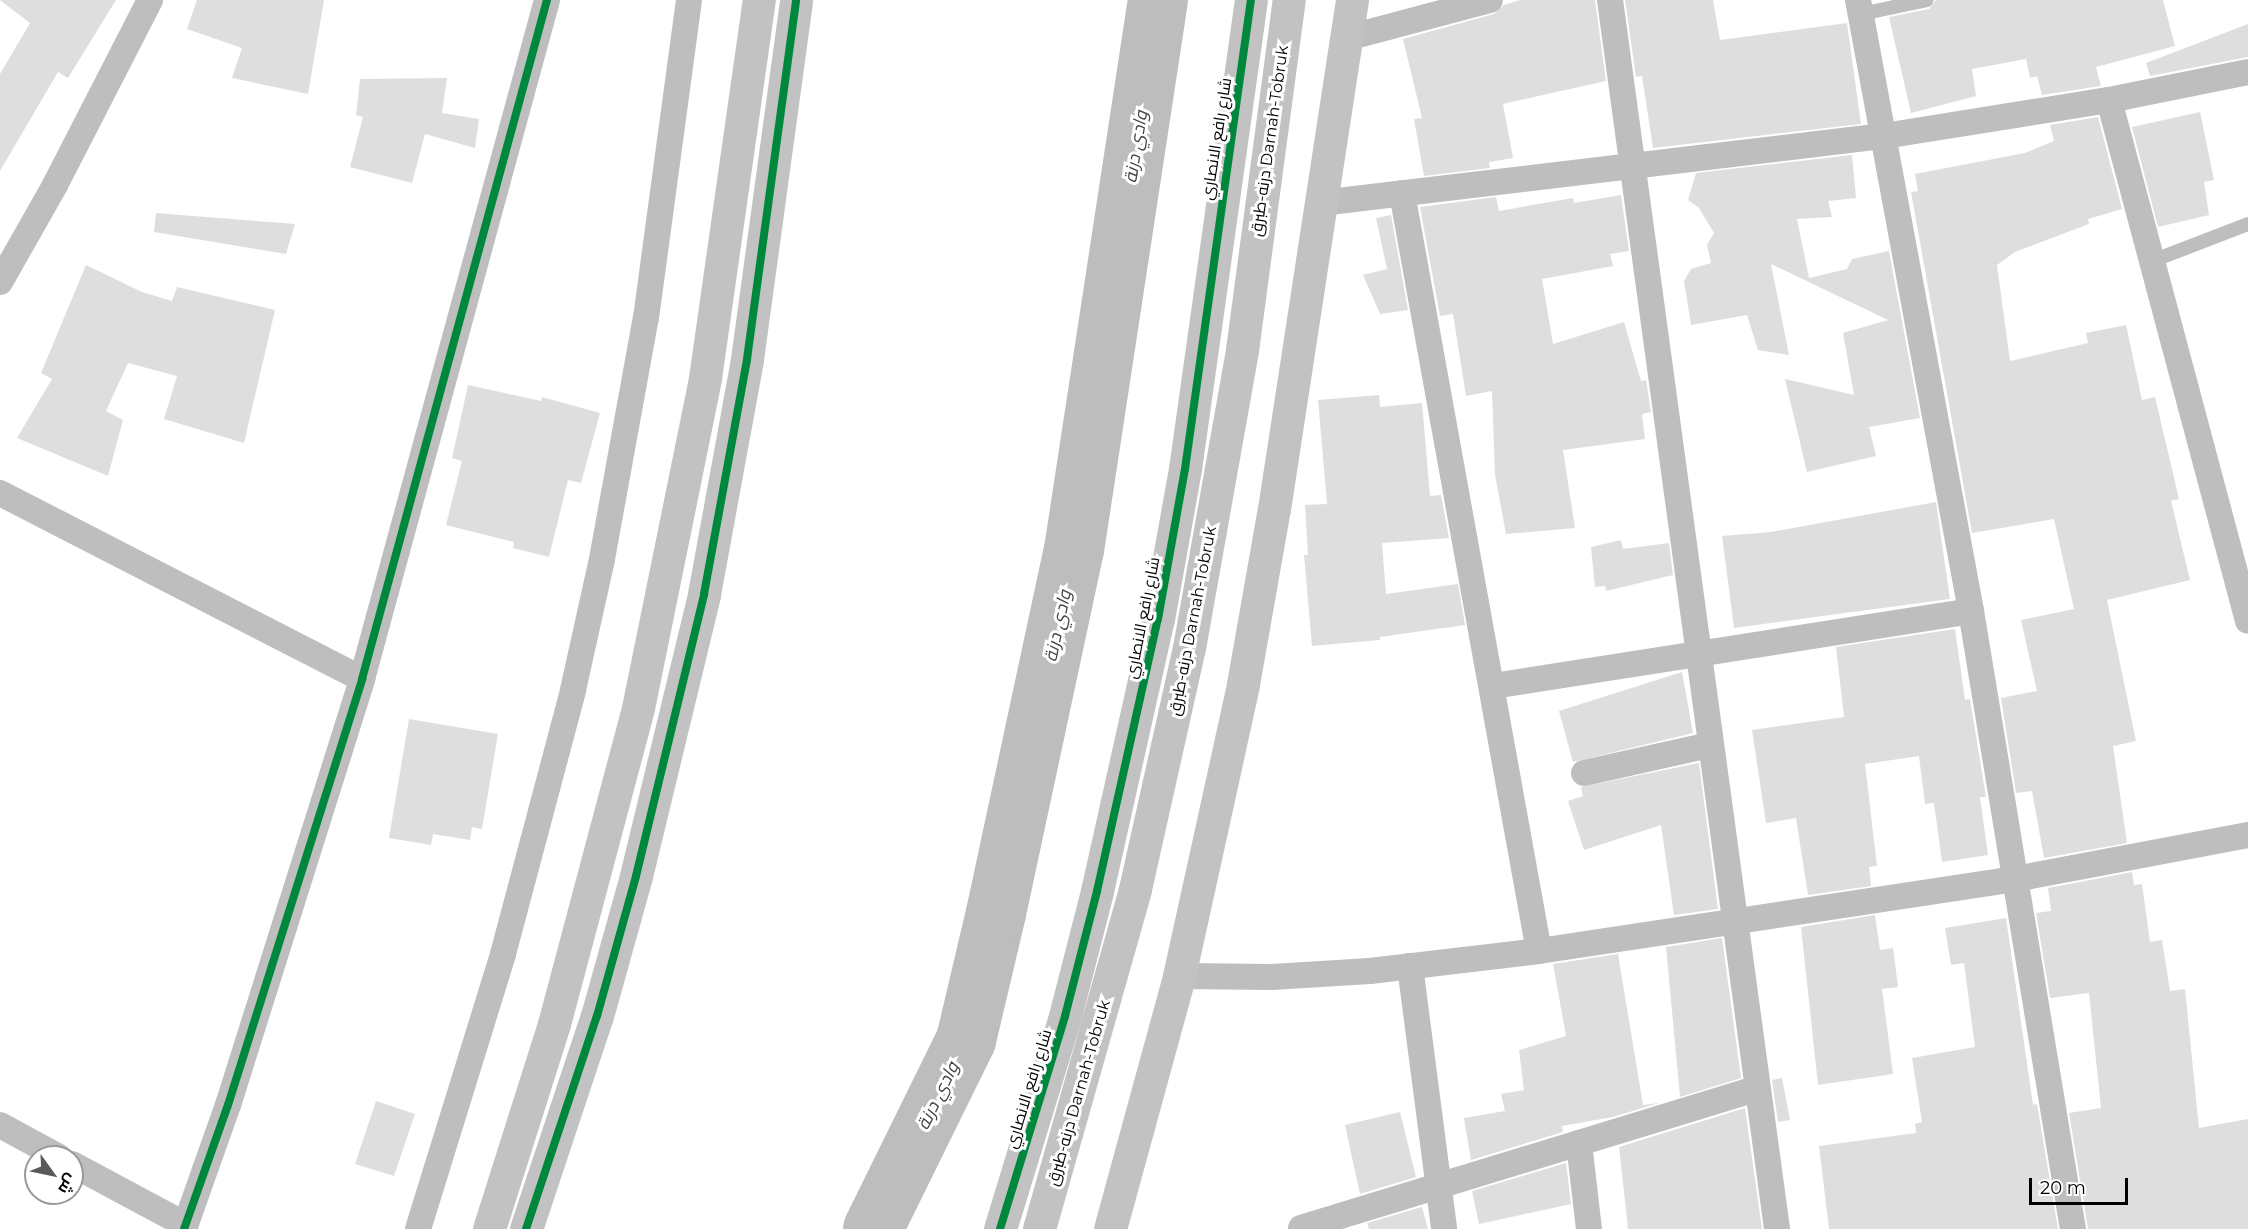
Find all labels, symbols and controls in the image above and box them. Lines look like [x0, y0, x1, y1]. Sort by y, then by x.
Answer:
street label: درنه-طبرق Darnah-Tobruk [1247, 44, 1293, 238]
street label: شارع رافع الانصاري [1198, 77, 1236, 201]
water label: وادي درنة [1120, 109, 1152, 185]
street label: درنه-طبرق Darnah-Tobruk [1165, 525, 1221, 717]
street label: شارع رافع الانصاري [1122, 556, 1164, 680]
water label: وادي درنة [1040, 588, 1076, 664]
street label: درنه-طبرق Darnah-Tobruk [1043, 998, 1115, 1188]
street label: شارع رافع الانصاري [1002, 1027, 1056, 1151]
water label: وادي درنة [912, 1059, 964, 1133]
north arrow [24, 1145, 84, 1205]
scale bar [2032, 1166, 2131, 1204]
text: ش [54, 1170, 81, 1198]
text: 20 m [2040, 1177, 2086, 1199]

